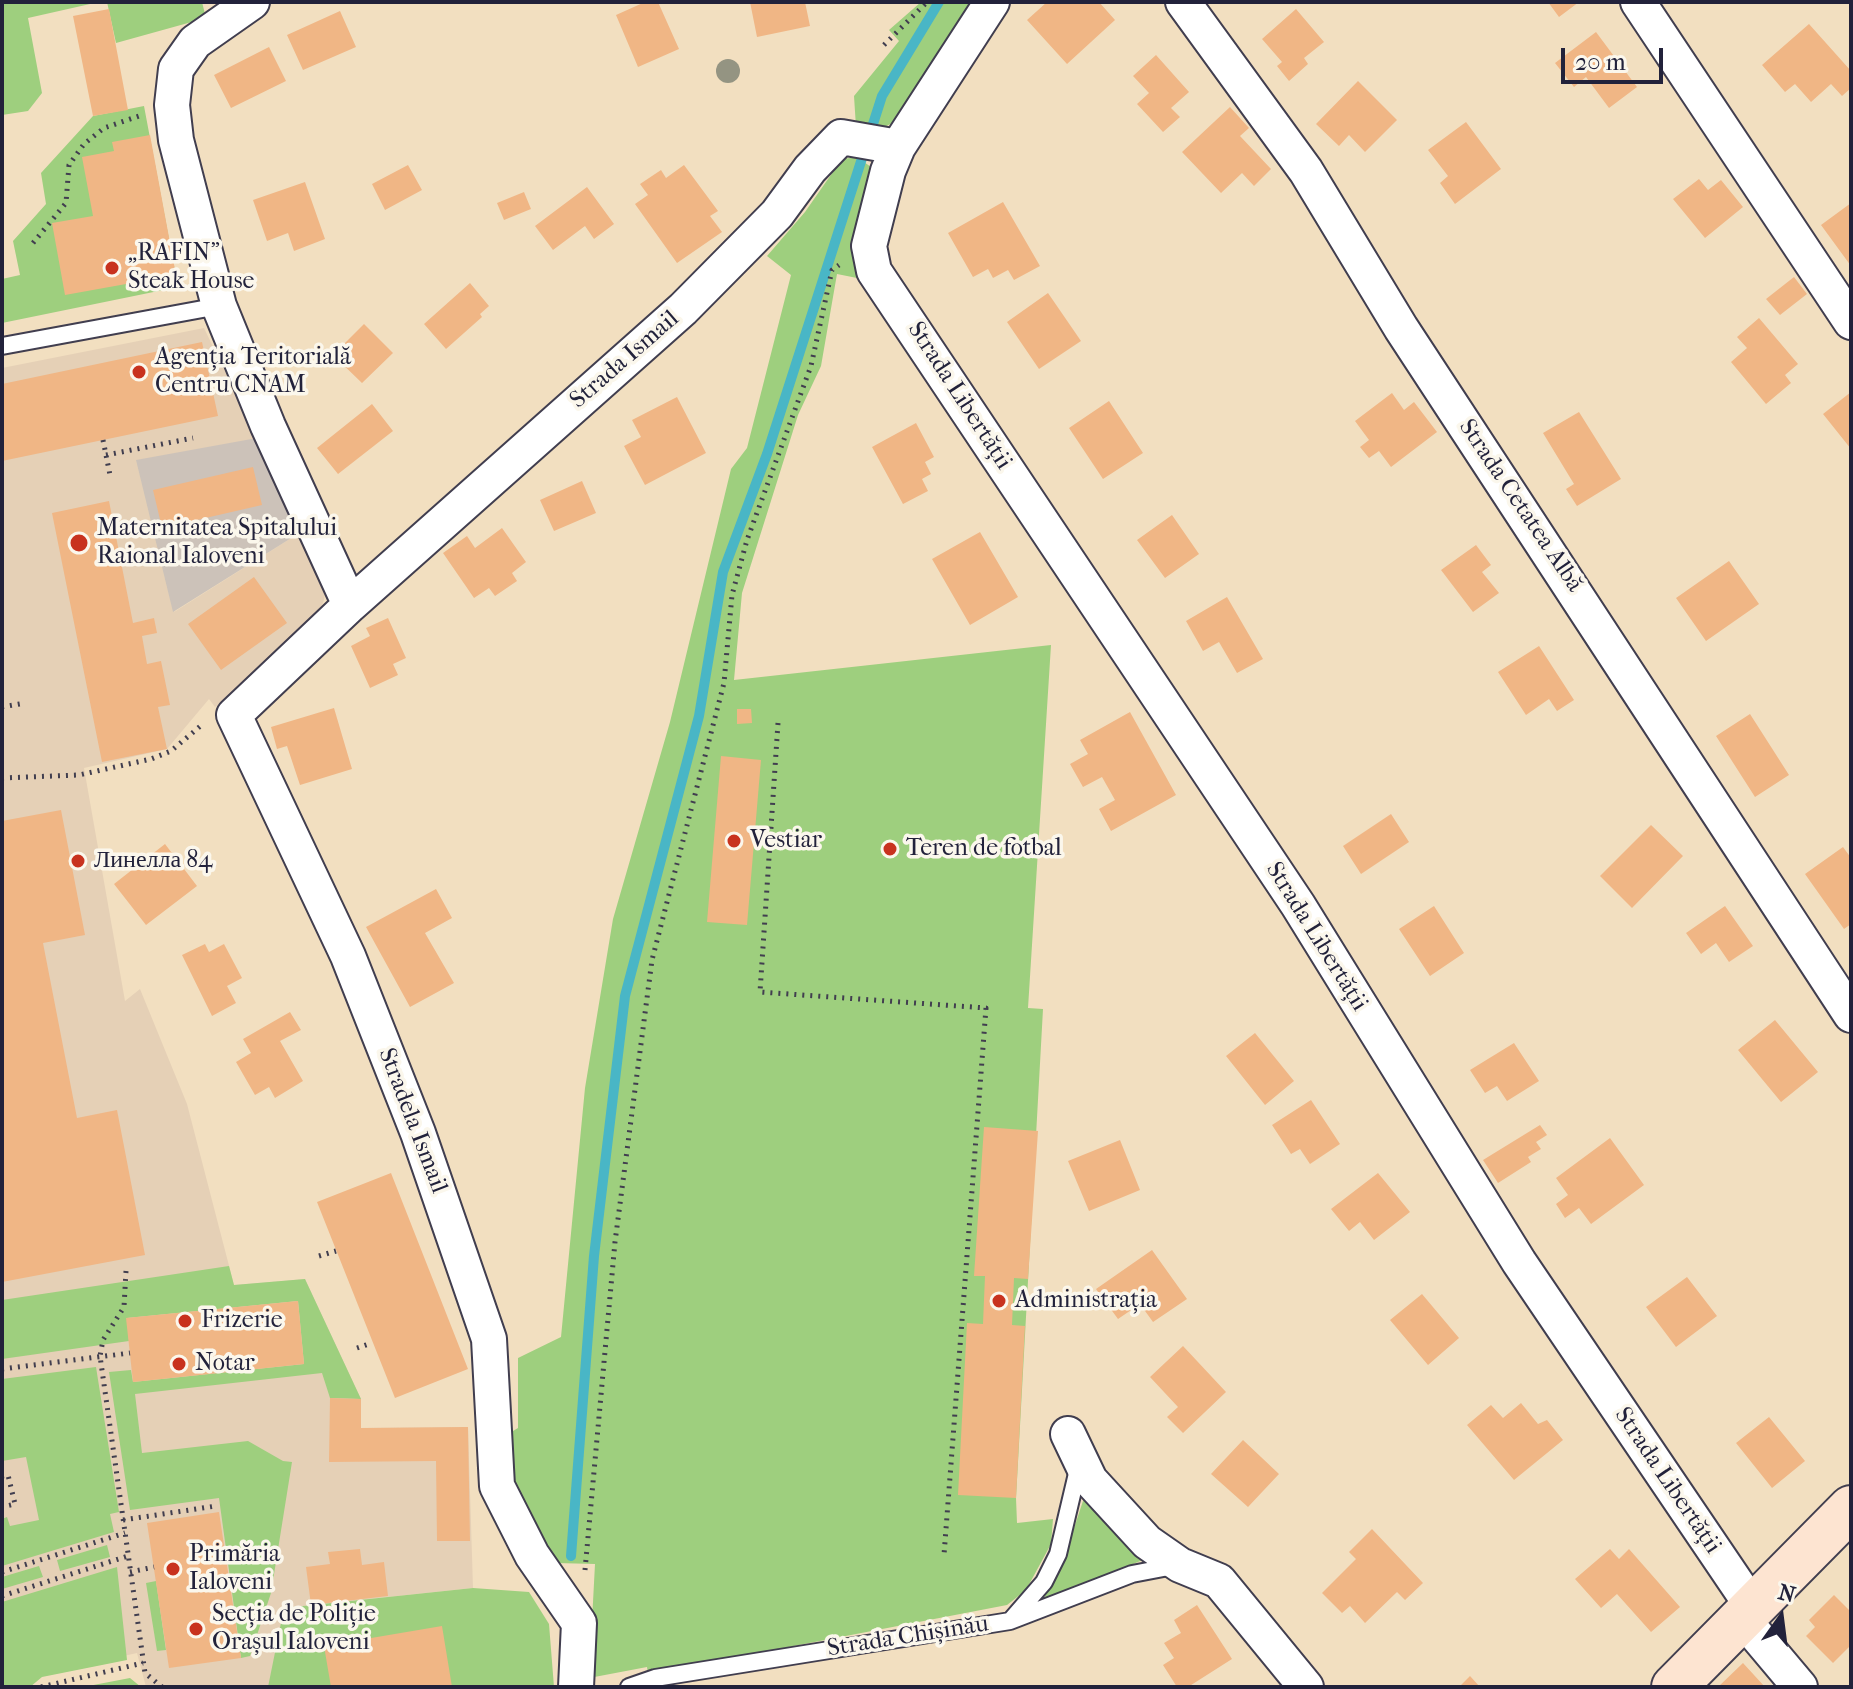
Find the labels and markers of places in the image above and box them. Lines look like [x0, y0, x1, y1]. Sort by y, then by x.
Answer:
place label: „RAFIN” Steak House [128, 240, 254, 296]
marker: „RAFIN” Steak House [103, 259, 121, 277]
place label: Agenția Teritorială Centru CNAM [155, 344, 351, 400]
marker: Agenția Teritorială Centru CNAM [130, 363, 148, 381]
place label: Maternitatea Spitalului Raional Ialoveni [97, 515, 337, 571]
marker: Maternitatea Spitalului Raional Ialoveni [68, 532, 90, 554]
place label: Vestiar [750, 827, 822, 855]
marker: Vestiar [725, 832, 743, 850]
place label: Teren de fotbal [906, 835, 1062, 863]
marker: Teren de fotbal [881, 840, 899, 858]
place label: Линелла 84 [94, 847, 212, 875]
marker: Линелла 84 [69, 852, 87, 870]
place label: Administrația [1015, 1287, 1157, 1315]
marker: Administrația [990, 1292, 1008, 1310]
place label: Frizerie [201, 1307, 283, 1335]
marker: Frizerie [176, 1312, 194, 1330]
place label: Notar [195, 1350, 255, 1378]
marker: Notar [170, 1355, 188, 1373]
place label: Primăria Ialoveni [189, 1541, 280, 1597]
marker: Primăria Ialoveni [164, 1560, 182, 1578]
place label: Secția de Poliție Orașul Ialoveni [212, 1601, 376, 1657]
marker: Secția de Poliție Orașul Ialoveni [187, 1620, 205, 1638]

